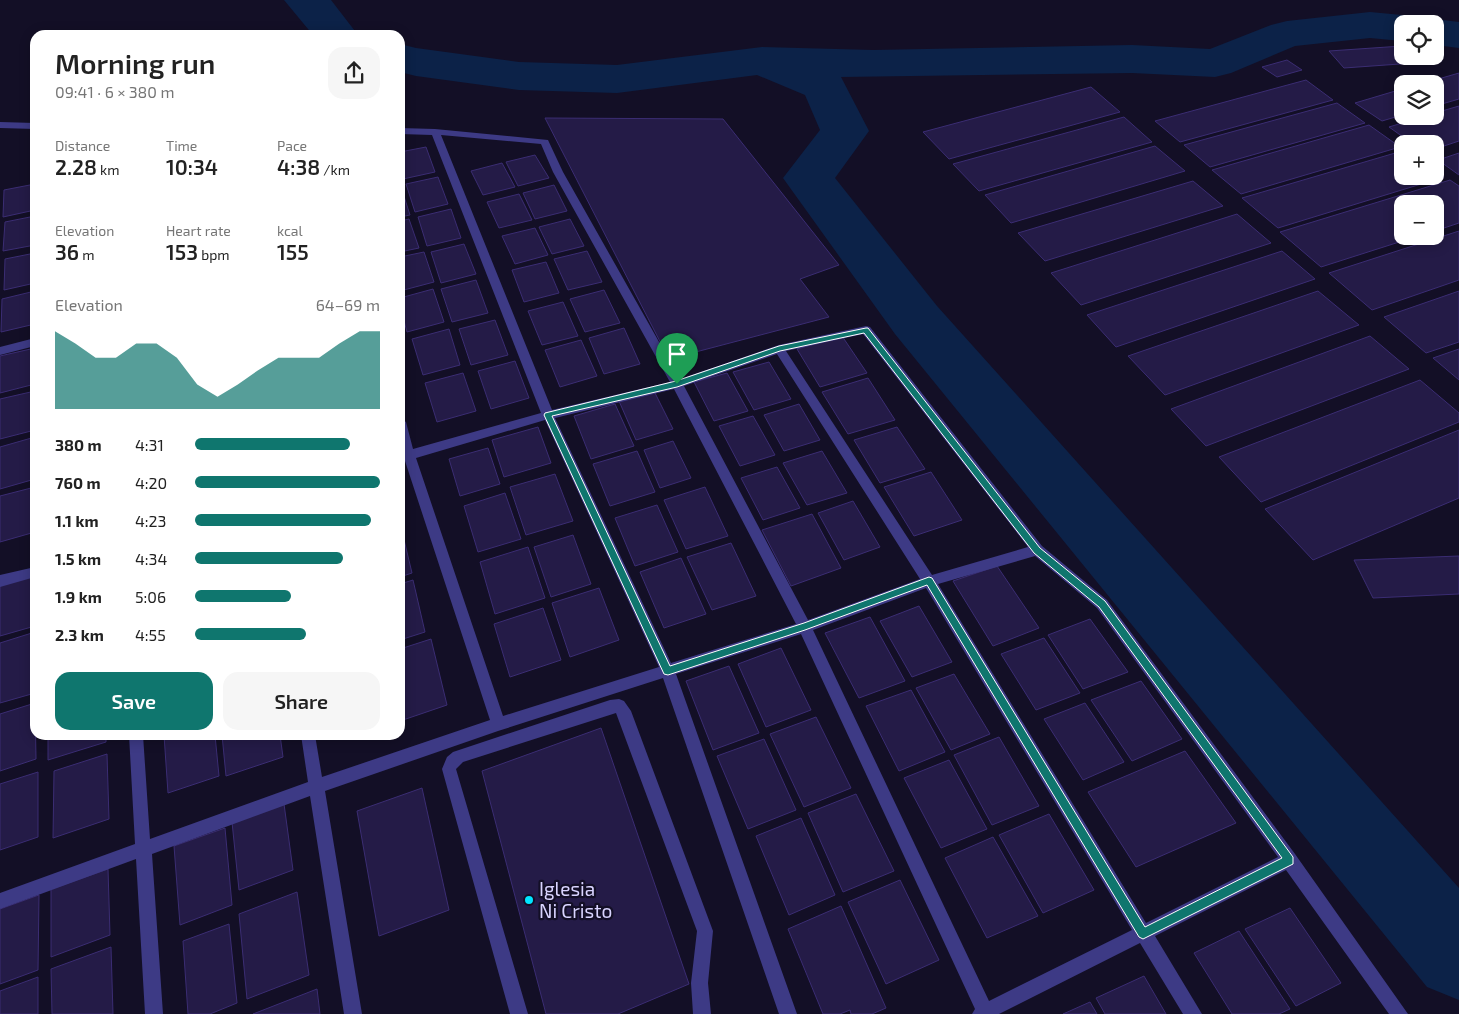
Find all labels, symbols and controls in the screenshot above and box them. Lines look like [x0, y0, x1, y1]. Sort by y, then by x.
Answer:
map controls [1394, 15, 1444, 245]
button: locate [1394, 15, 1444, 65]
text: Morning run [55, 46, 215, 80]
button: share [328, 47, 380, 99]
button: layers [1394, 75, 1444, 125]
text: 09:41 · 6 × 380 m [55, 82, 175, 101]
button: + [1394, 135, 1444, 185]
text: Distance [55, 137, 110, 154]
text: Time [166, 137, 197, 154]
text: Pace [277, 137, 307, 154]
text: 2.28 [55, 154, 97, 179]
text: 10:34 [166, 154, 218, 179]
text: 4:38 [277, 154, 320, 179]
text: km [97, 161, 120, 178]
text: /km [320, 161, 350, 178]
button: − [1394, 195, 1444, 245]
text: Elevation [55, 222, 114, 239]
text: Heart rate [166, 222, 231, 239]
text: kcal [277, 222, 303, 239]
text: 36 [55, 239, 79, 264]
text: 153 [166, 239, 198, 264]
text: 155 [277, 239, 309, 264]
text: m [79, 246, 94, 263]
text: bpm [198, 246, 230, 263]
text: Elevation [55, 295, 123, 314]
text: 64–69 m [316, 295, 380, 314]
pin [656, 333, 698, 384]
icon: arrive [663, 340, 691, 368]
text: 380 m [55, 435, 102, 454]
text: 4:31 [135, 435, 164, 454]
text: 760 m [55, 473, 101, 492]
text: 4:20 [135, 473, 167, 492]
text: 1.1 km [55, 511, 99, 530]
text: 4:23 [135, 511, 167, 530]
text: 1.5 km [55, 549, 101, 568]
text: 4:34 [135, 549, 167, 568]
text: 1.9 km [55, 587, 102, 606]
text: 5:06 [135, 587, 166, 606]
text: 2.3 km [55, 625, 104, 644]
text: 4:55 [135, 625, 166, 644]
button: Save [55, 672, 213, 730]
button: Share [223, 672, 380, 730]
place label: Iglesia Ni Cristo [539, 877, 612, 922]
marker: Iglesia Ni Cristo [523, 894, 535, 906]

